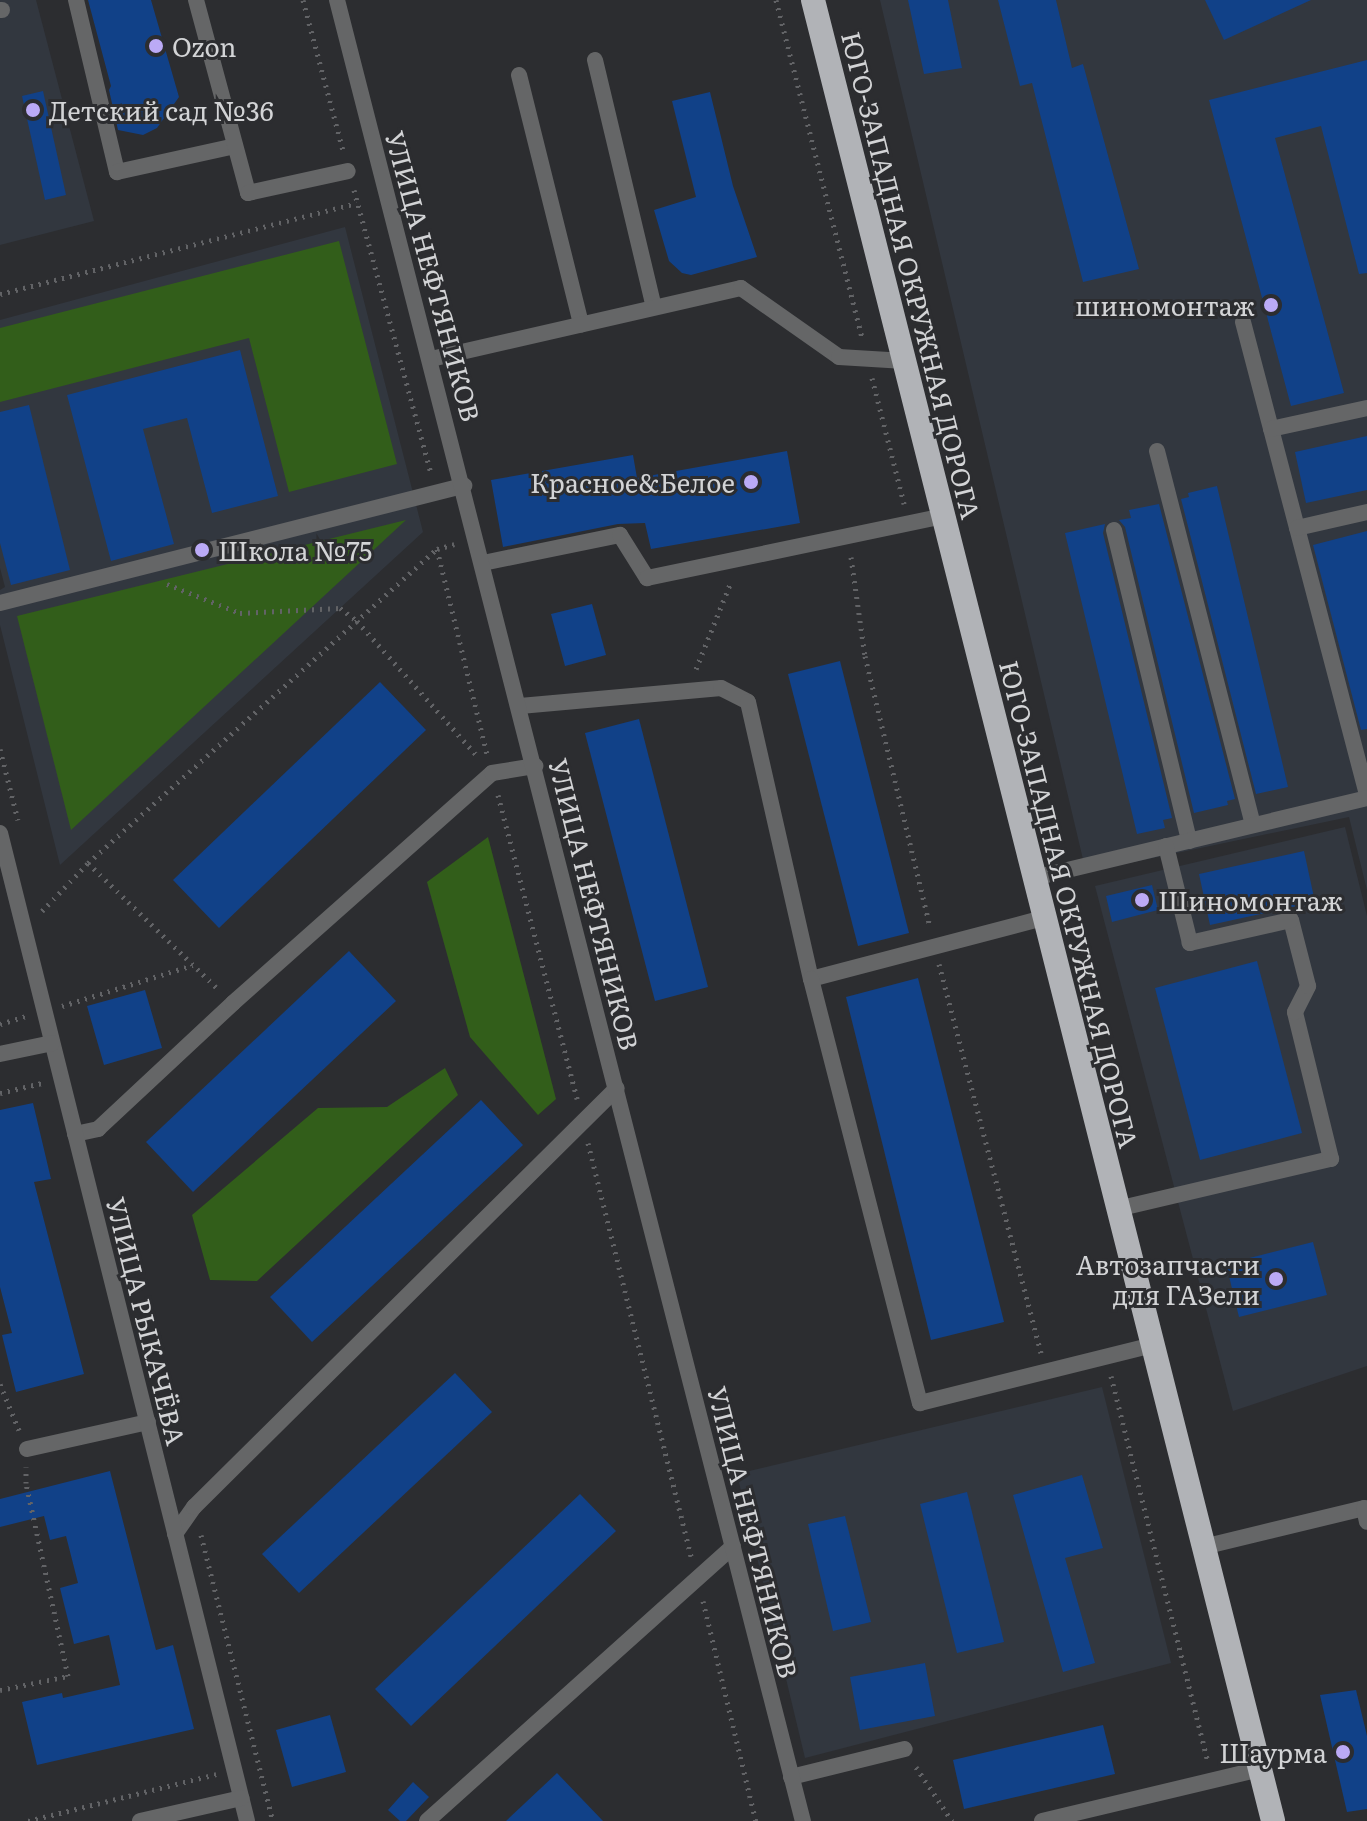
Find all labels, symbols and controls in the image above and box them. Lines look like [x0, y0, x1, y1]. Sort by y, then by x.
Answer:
street label: ЮГО-ЗАПАДНАЯ ОКРУЖНАЯ ДОРОГА [836, 28, 988, 522]
place label: Ozon [172, 30, 237, 62]
marker: Ozon [147, 37, 165, 55]
place label: Детский сад №36 [49, 94, 274, 126]
marker: Детский сад №36 [24, 101, 42, 119]
street label: УЛИЦА НЕФТЯНИКОВ [380, 127, 488, 425]
place label: шиномонтаж [1075, 289, 1255, 321]
marker: шиномонтаж [1262, 296, 1280, 314]
place label: Красное&Белое [530, 466, 735, 498]
marker: Красное&Белое [742, 473, 760, 491]
place label: Школа №75 [218, 534, 372, 566]
marker: Школа №75 [193, 541, 211, 559]
street label: ЮГО-ЗАПАДНАЯ ОКРУЖНАЯ ДОРОГА [994, 657, 1146, 1151]
street label: УЛИЦА НЕФТЯНИКОВ [544, 755, 646, 1053]
place label: Шиномонтаж [1158, 884, 1343, 916]
marker: Шиномонтаж [1133, 891, 1151, 909]
street label: УЛИЦА РЫКАЧЁВА [101, 1194, 193, 1448]
place label: Автозапчасти для ГАЗели [1076, 1248, 1260, 1310]
marker: Автозапчасти для ГАЗели [1267, 1270, 1285, 1288]
street label: УЛИЦА НЕФТЯНИКОВ [703, 1383, 805, 1681]
place label: Шаурма [1219, 1736, 1327, 1768]
marker: Шаурма [1334, 1743, 1352, 1761]

